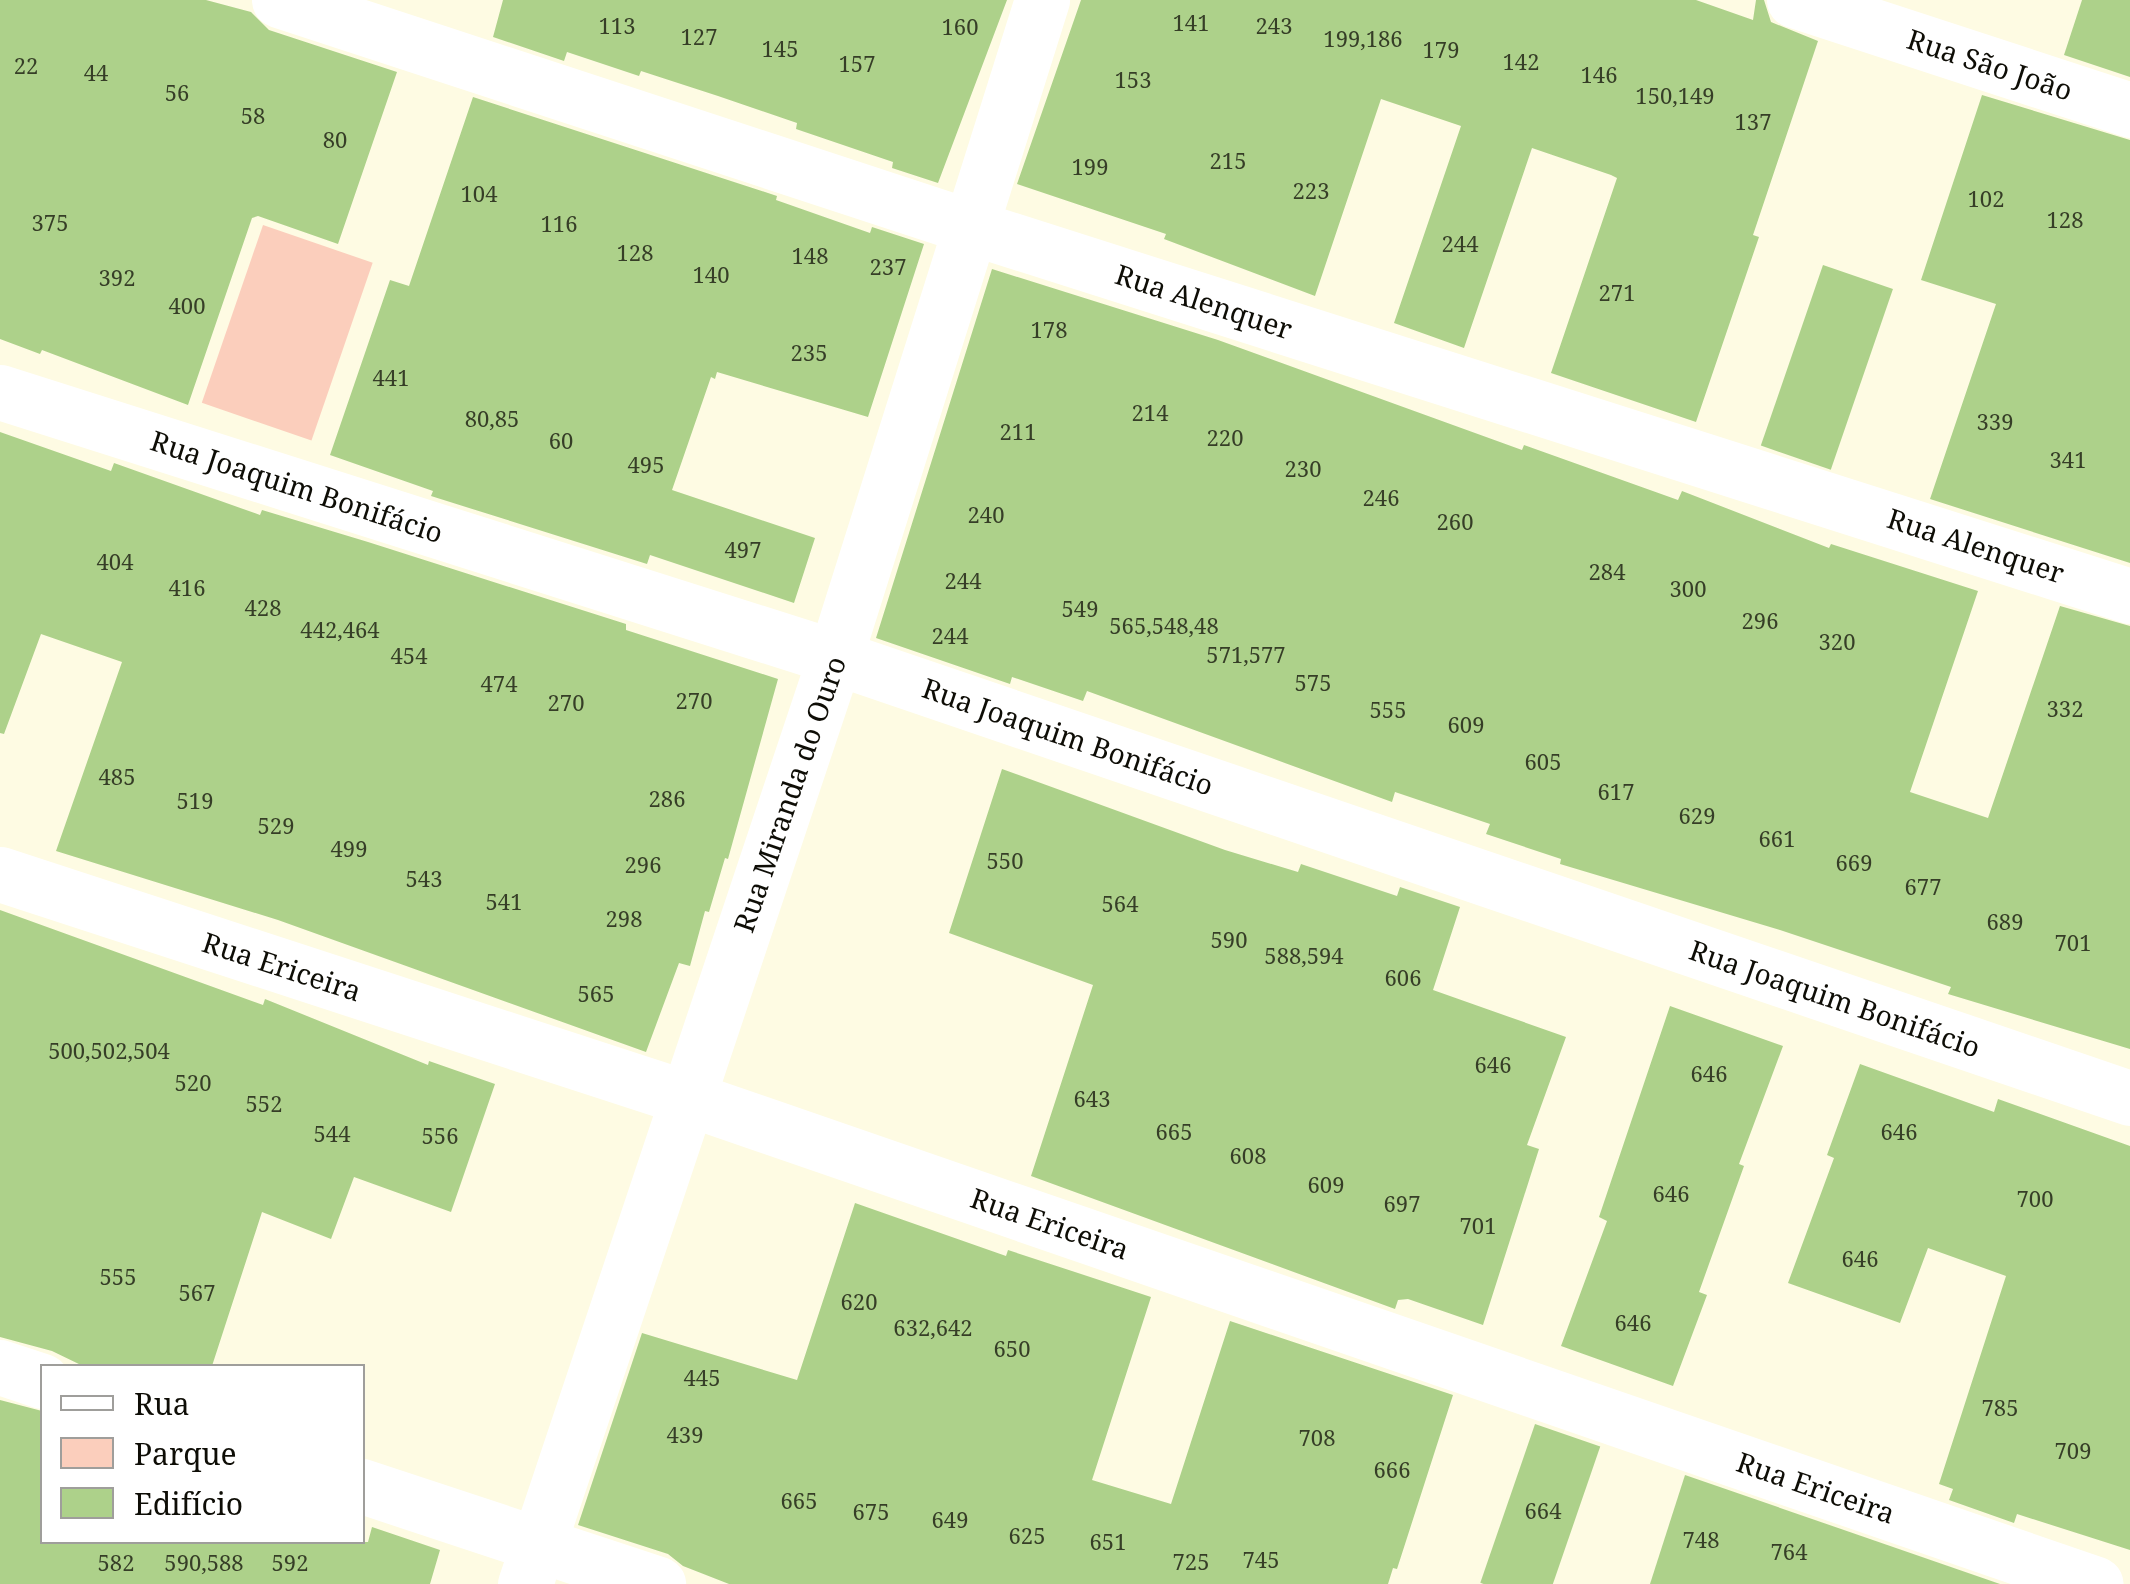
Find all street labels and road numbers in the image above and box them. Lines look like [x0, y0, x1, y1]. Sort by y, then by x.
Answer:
street label: Rua São João [1903, 21, 2077, 107]
street label: Rua Alenquer [1111, 257, 1297, 345]
street label: Rua Joaquim Bonifácio [147, 423, 447, 549]
street label: Rua Alenquer [1883, 501, 2069, 589]
street label: Rua Miranda do Ouro [726, 652, 852, 936]
street label: Rua Joaquim Bonifácio [918, 670, 1218, 802]
street label: Rua Ericeira [198, 925, 366, 1007]
street label: Rua Joaquim Bonifácio [1685, 932, 1985, 1064]
street label: Rua Ericeira [967, 1180, 1133, 1266]
street label: Rua Ericeira [1733, 1444, 1899, 1530]

